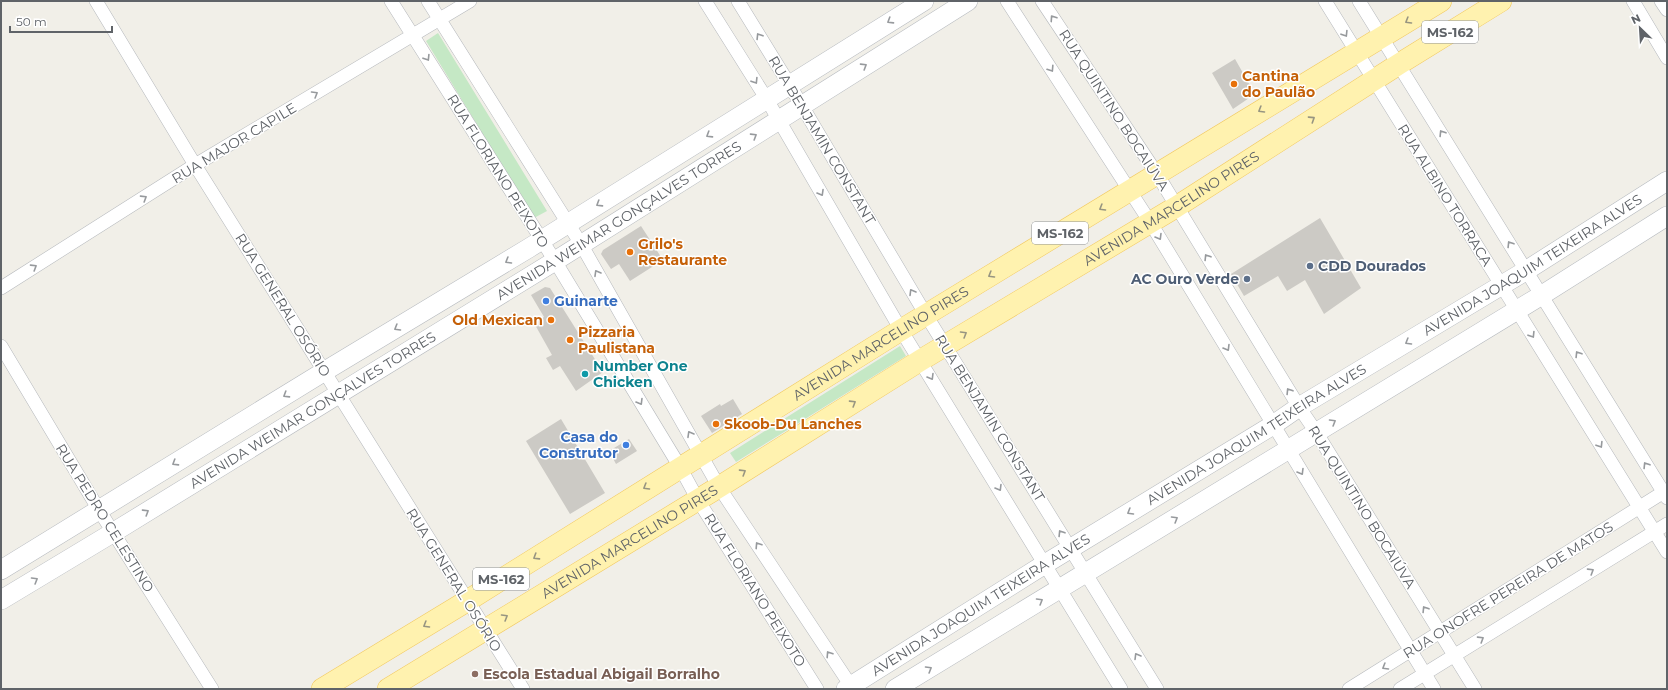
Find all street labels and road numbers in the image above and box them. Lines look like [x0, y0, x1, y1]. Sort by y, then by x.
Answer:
road number: MS-162 [1422, 21, 1478, 43]
street label: RUA QUINTINO BOCAIÚVA [1055, 26, 1173, 195]
street label: RUA BENJAMIN CONSTANT [764, 52, 880, 228]
street label: RUA FLORIANO PEIXOTO [443, 91, 553, 251]
street label: RUA MAJOR CAPILE [168, 99, 300, 187]
street label: RUA ALBINO TORRACA [1394, 121, 1497, 270]
street label: AVENIDA WEIMAR GONÇALVES TORRES [493, 137, 745, 304]
street label: AVENIDA MARCELINO PIRES [1080, 147, 1263, 270]
street label: AVENIDA JOAQUIM TEIXEIRA ALVES [1419, 190, 1646, 340]
road number: MS-162 [1032, 222, 1088, 244]
street label: RUA GENERAL OSÓRIO [231, 230, 335, 380]
street label: AVENIDA MARCELINO PIRES [789, 282, 972, 404]
street label: AVENIDA WEIMAR GONÇALVES TORRES [186, 327, 439, 492]
street label: RUA BENJAMIN CONSTANT [931, 331, 1049, 505]
street label: AVENIDA JOAQUIM TEIXEIRA ALVES [1143, 360, 1369, 509]
street label: RUA QUINTINO BOCAIÚVA [1304, 422, 1420, 593]
street label: RUA PEDRO CELESTINO [52, 440, 158, 596]
street label: AVENIDA MARCELINO PIRES [538, 481, 721, 602]
street label: RUA GENERAL OSÓRIO [402, 505, 506, 655]
street label: RUA FLORIANO PEIXOTO [700, 510, 810, 670]
street label: RUA ONOFRE PEREIRA DE MATOS [1400, 518, 1616, 662]
street label: AVENIDA JOAQUIM TEIXEIRA ALVES [868, 530, 1094, 680]
road number: MS-162 [473, 568, 529, 590]

